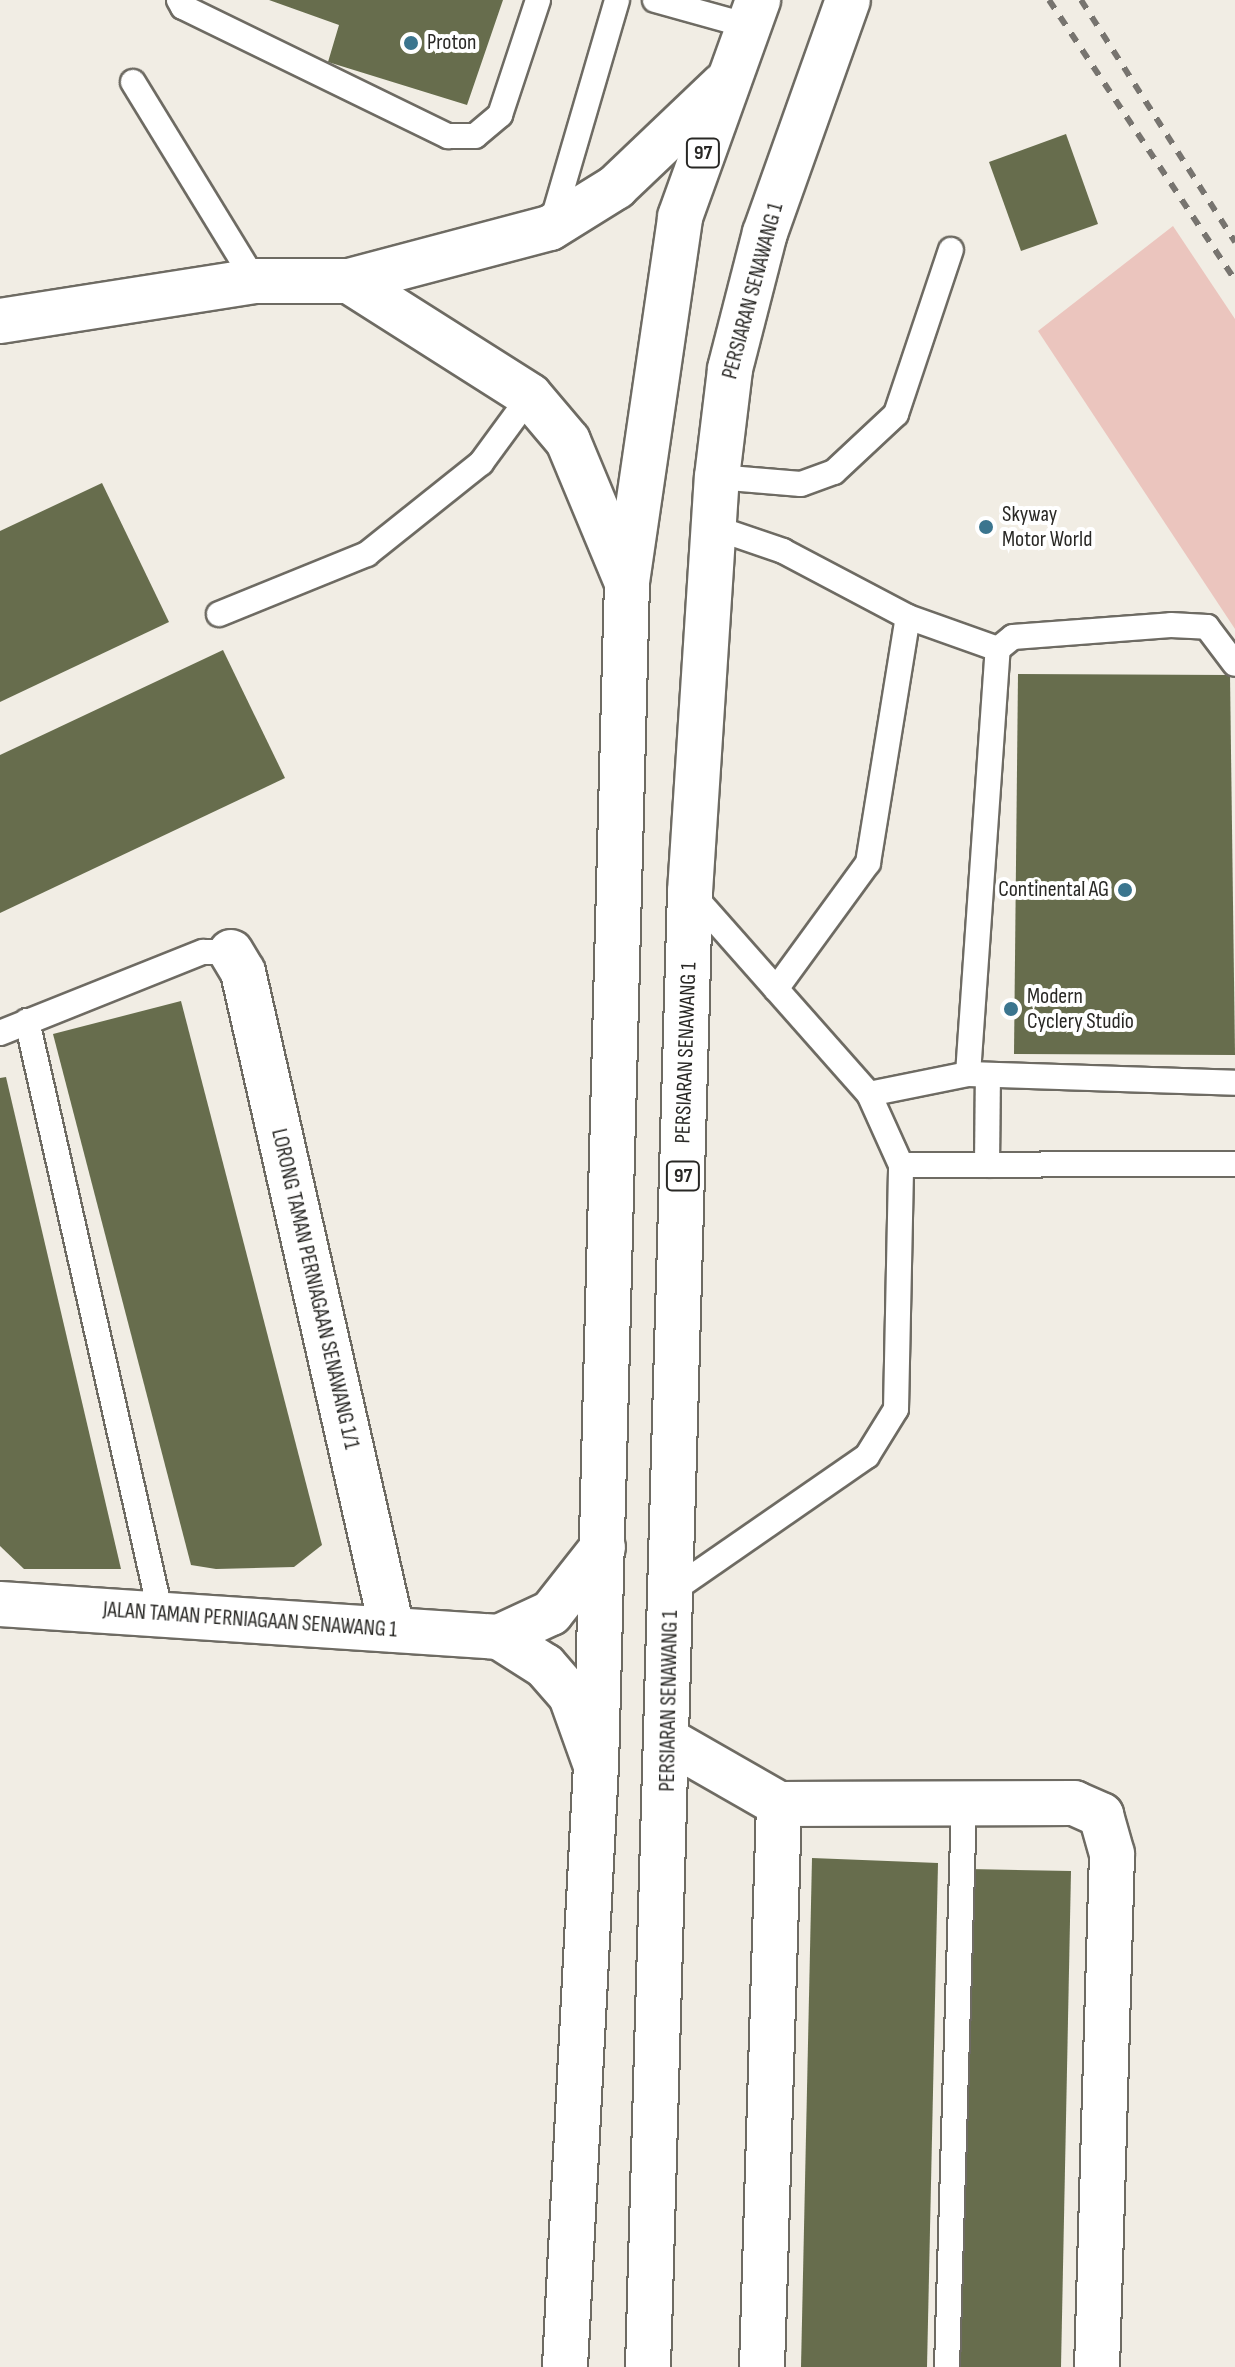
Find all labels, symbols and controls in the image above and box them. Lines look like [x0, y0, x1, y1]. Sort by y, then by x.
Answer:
place label: Proton [427, 30, 476, 56]
marker: Proton [402, 34, 420, 52]
road number: 97 [685, 137, 721, 169]
street label: PERSIARAN SENAWANG 1 [717, 200, 789, 382]
place label: Skyway Motor World [1002, 501, 1092, 552]
marker: Skyway Motor World [977, 518, 995, 536]
place label: Continental AG [998, 877, 1109, 903]
marker: Continental AG [1116, 881, 1134, 899]
street label: PERSIARAN SENAWANG 1 [670, 962, 702, 1144]
place label: Modern Cyclery Studio [1027, 983, 1134, 1034]
marker: Modern Cyclery Studio [1002, 1000, 1020, 1018]
street label: LORONG TAMAN PERNIAGAAN SENAWANG 1/1 [265, 1126, 365, 1452]
road number: 97 [665, 1160, 701, 1192]
street label: JALAN TAMAN PERNIAGAAN SENAWANG 1 [102, 1597, 398, 1643]
street label: PERSIARAN SENAWANG 1 [654, 1610, 684, 1792]

